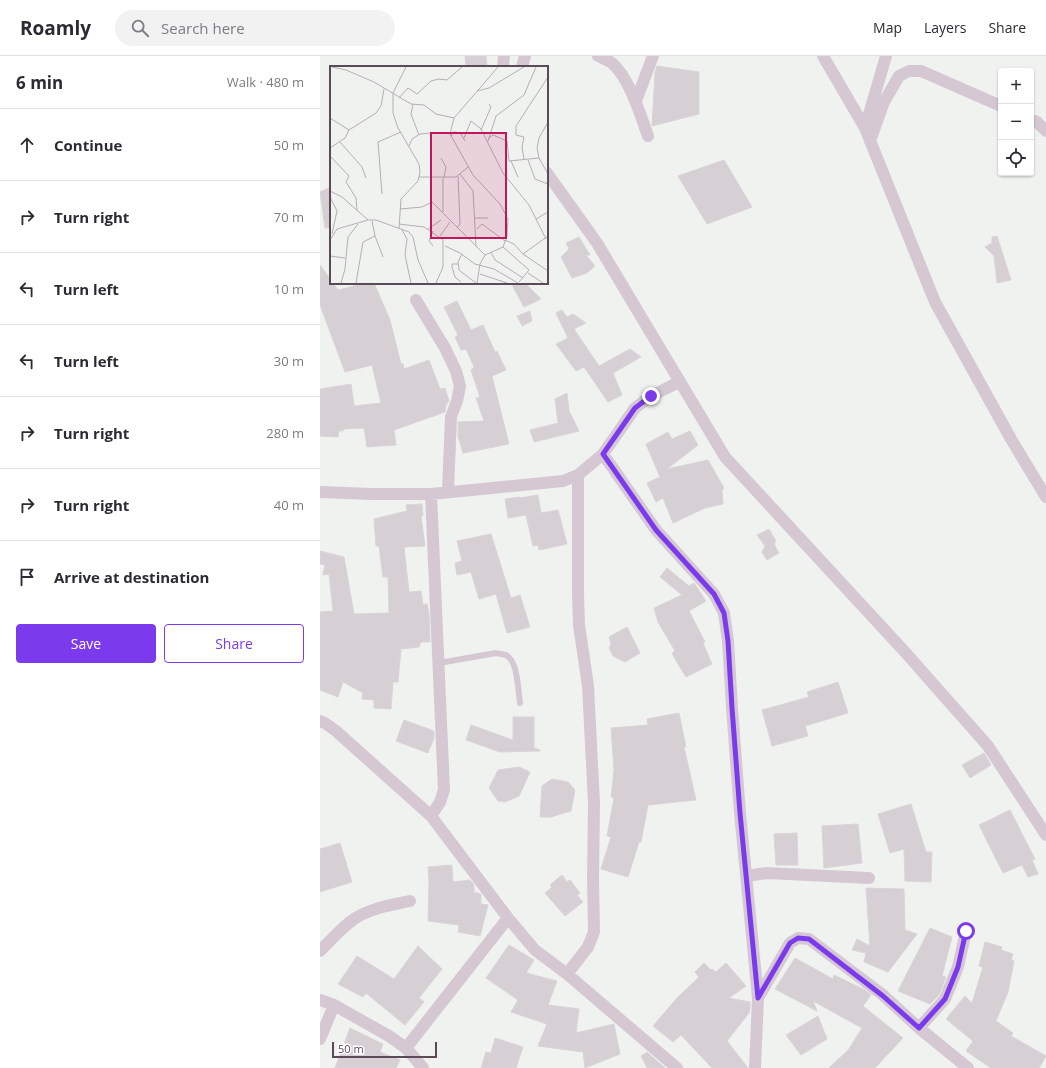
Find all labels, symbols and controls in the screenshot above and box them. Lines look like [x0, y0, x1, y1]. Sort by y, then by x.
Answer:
search box [115, 10, 395, 46]
text: Roamly [20, 15, 91, 41]
icon: search [129, 17, 151, 39]
text: Search here [161, 18, 245, 38]
text: Map [873, 18, 902, 37]
text: Layers [924, 18, 966, 37]
text: Share [988, 18, 1026, 37]
inset map [330, 66, 548, 284]
map controls [998, 68, 1034, 176]
button: + [998, 68, 1034, 104]
text: 6 min [16, 71, 63, 94]
text: Walk · 480 m [227, 73, 304, 91]
button: − [998, 104, 1034, 140]
icon: ahead [16, 134, 38, 156]
text: Continue [54, 135, 122, 155]
text: 50 m [274, 136, 304, 154]
button: locate [998, 140, 1034, 176]
icon: right [16, 206, 38, 228]
text: Turn right [54, 207, 129, 227]
text: 70 m [274, 208, 304, 226]
icon: left [16, 278, 38, 300]
text: Turn left [54, 279, 119, 299]
text: 10 m [274, 280, 304, 298]
icon: left [16, 350, 38, 372]
text: Turn left [54, 351, 119, 371]
text: 30 m [274, 352, 304, 370]
route end [642, 387, 660, 405]
icon: right [16, 422, 38, 444]
text: Turn right [54, 423, 129, 443]
text: 280 m [266, 424, 304, 442]
icon: right [16, 494, 38, 516]
text: Turn right [54, 495, 129, 515]
text: 40 m [274, 496, 304, 514]
icon: arrive [16, 566, 38, 588]
text: Arrive at destination [54, 567, 209, 587]
button: Save [16, 624, 156, 663]
button: Share [164, 624, 304, 663]
route start [957, 922, 975, 940]
scale bar [332, 1040, 437, 1059]
text: 50 m [338, 1041, 364, 1056]

